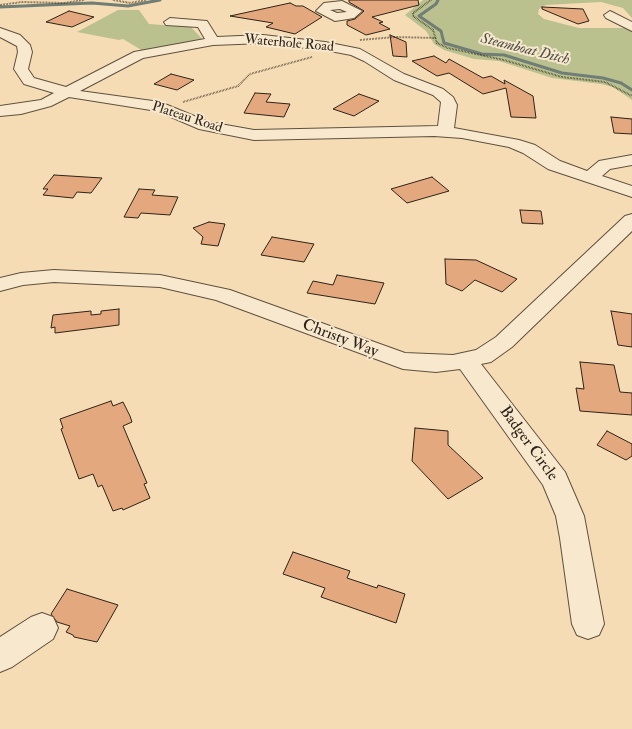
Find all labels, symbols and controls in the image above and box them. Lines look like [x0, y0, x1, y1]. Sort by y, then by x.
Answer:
water label: Steamboat Ditch [479, 30, 571, 70]
street label: Waterhole Road [243, 32, 335, 56]
street label: Plateau Road [150, 99, 224, 137]
street label: Christy Way [299, 316, 381, 362]
street label: Badger Circle [494, 403, 562, 485]

